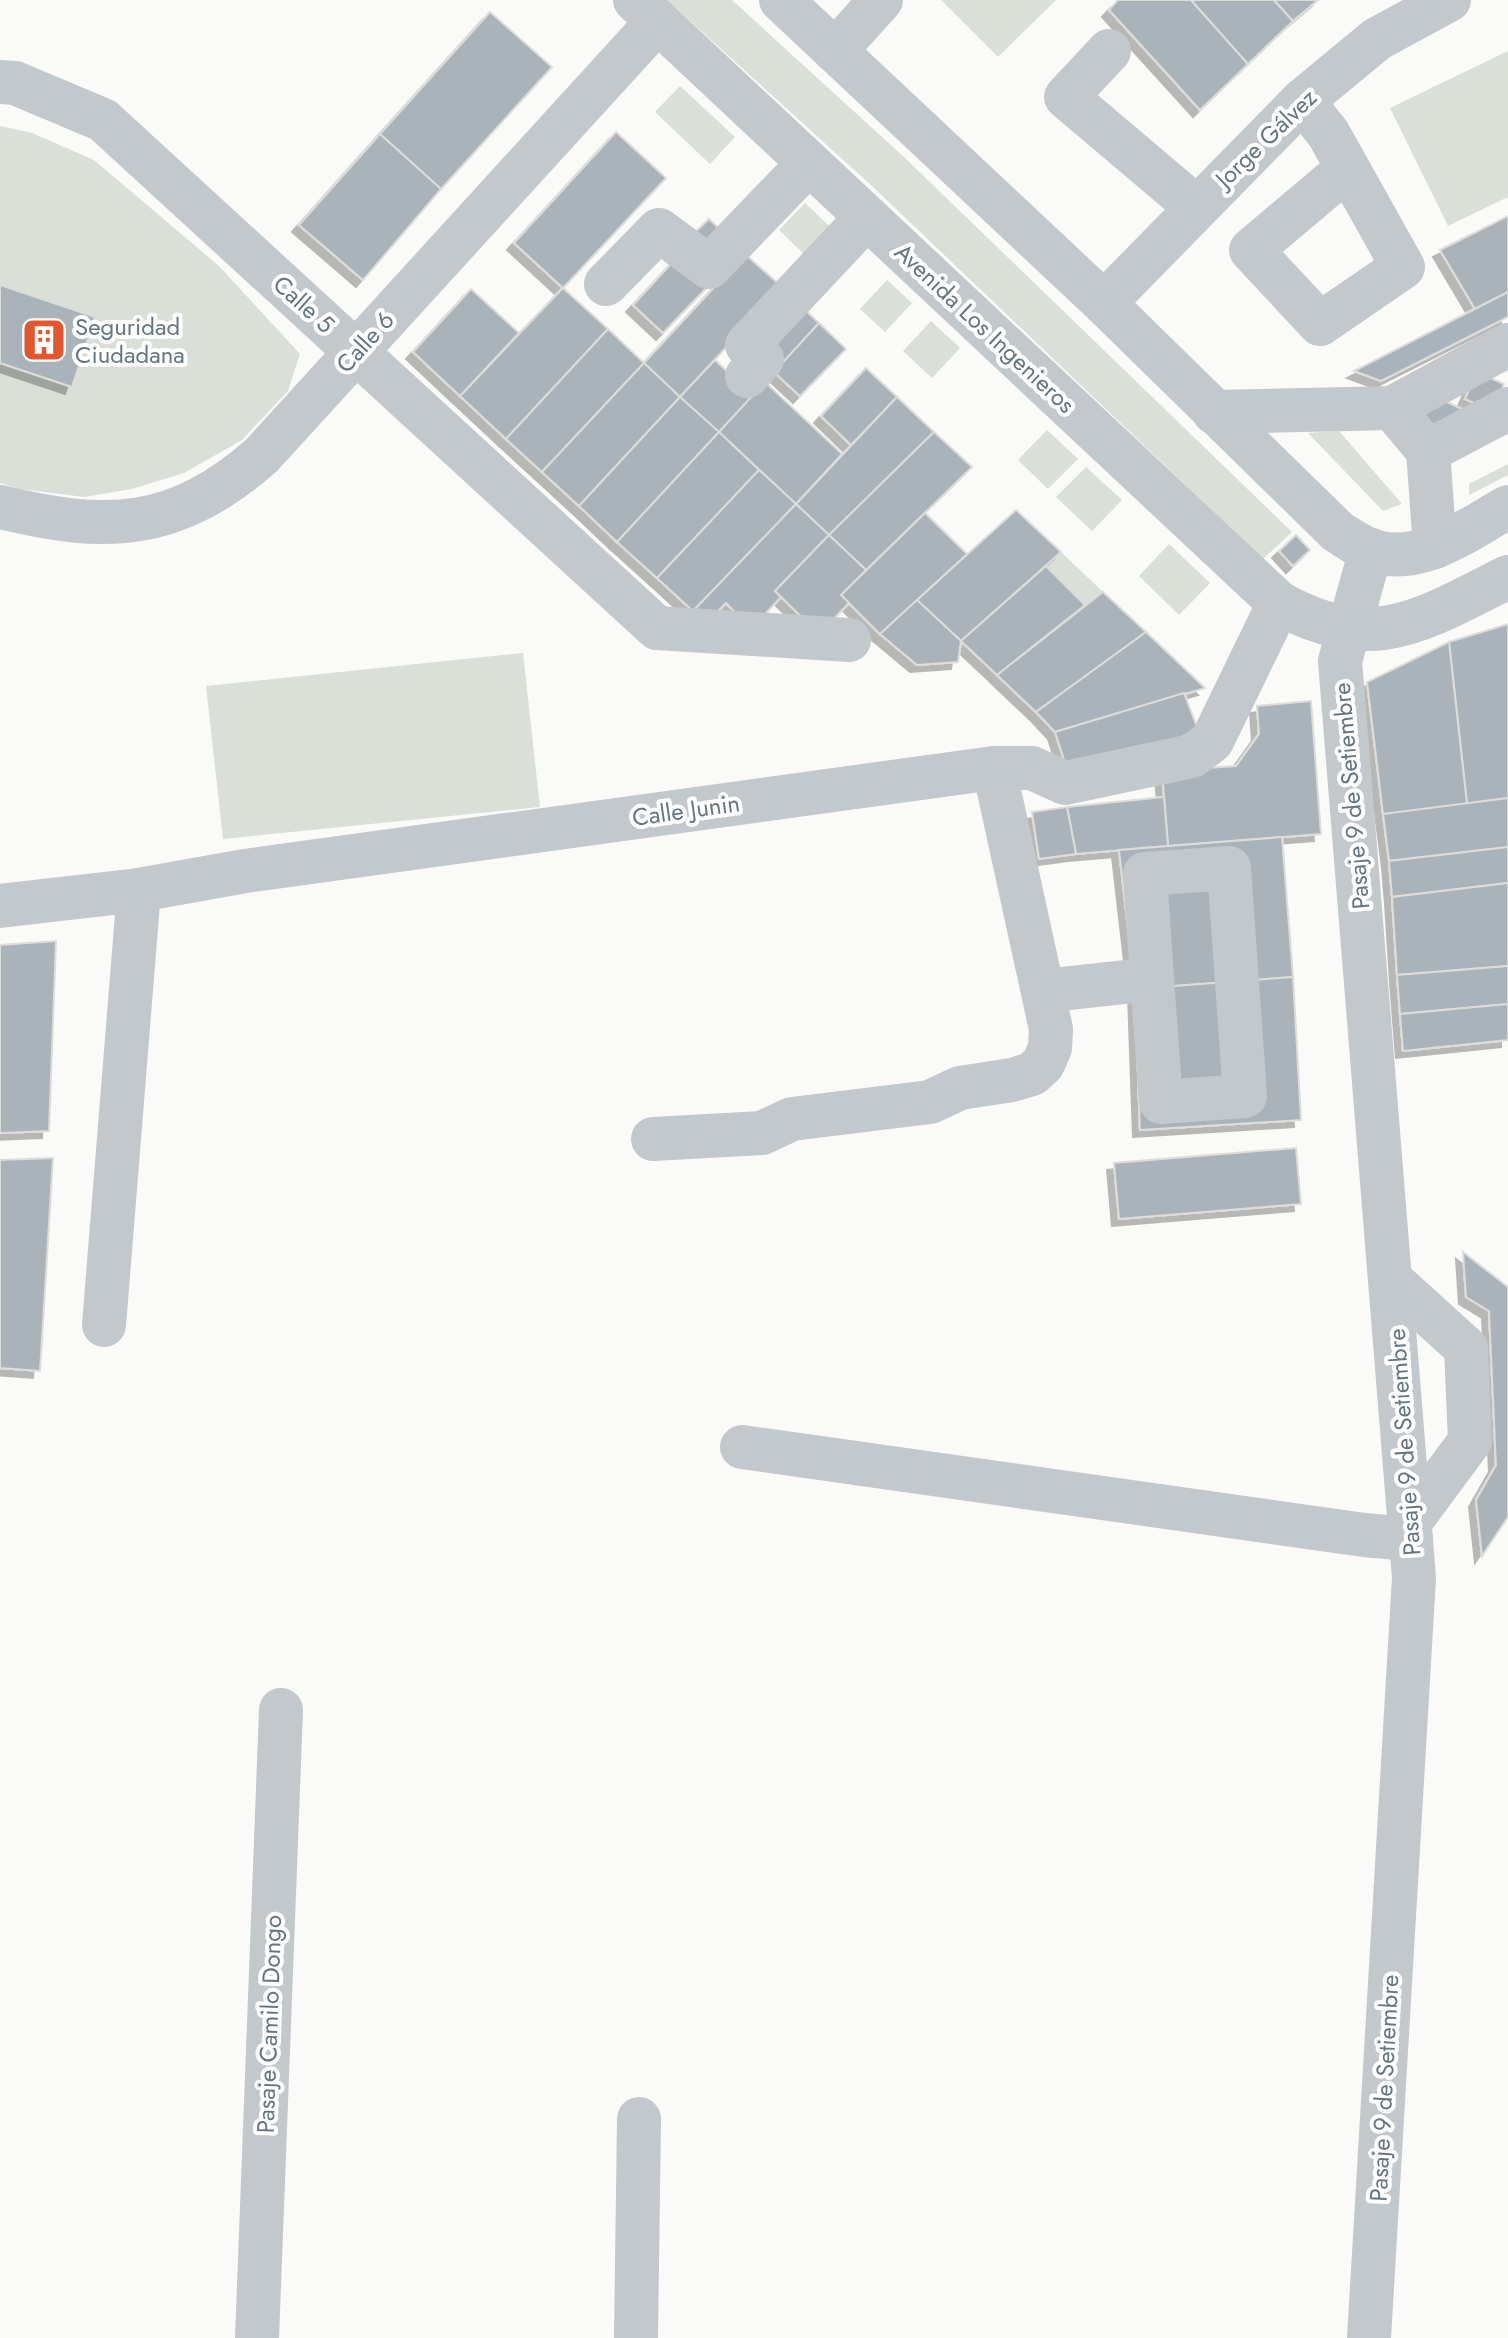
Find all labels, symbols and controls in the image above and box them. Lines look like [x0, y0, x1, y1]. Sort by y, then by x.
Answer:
street label: Jorge Gálvez [1205, 81, 1325, 197]
street label: Avenida Los Ingenieros [887, 235, 1083, 421]
street label: Calle 5 [265, 267, 343, 341]
street label: Calle 6 [328, 303, 402, 381]
place label: Seguridad Ciudadana [75, 309, 185, 372]
building icon: Seguridad Ciudadana [20, 316, 68, 364]
street label: Pasaje 9 de Setiembre [1324, 681, 1378, 911]
street label: Calle Junin [630, 785, 742, 835]
street label: Pasaje 9 de Setiembre [1379, 1327, 1429, 1557]
street label: Pasaje Camilo Dongo [248, 1914, 290, 2134]
street label: Pasaje 9 de Setiembre [1361, 1973, 1407, 2203]

